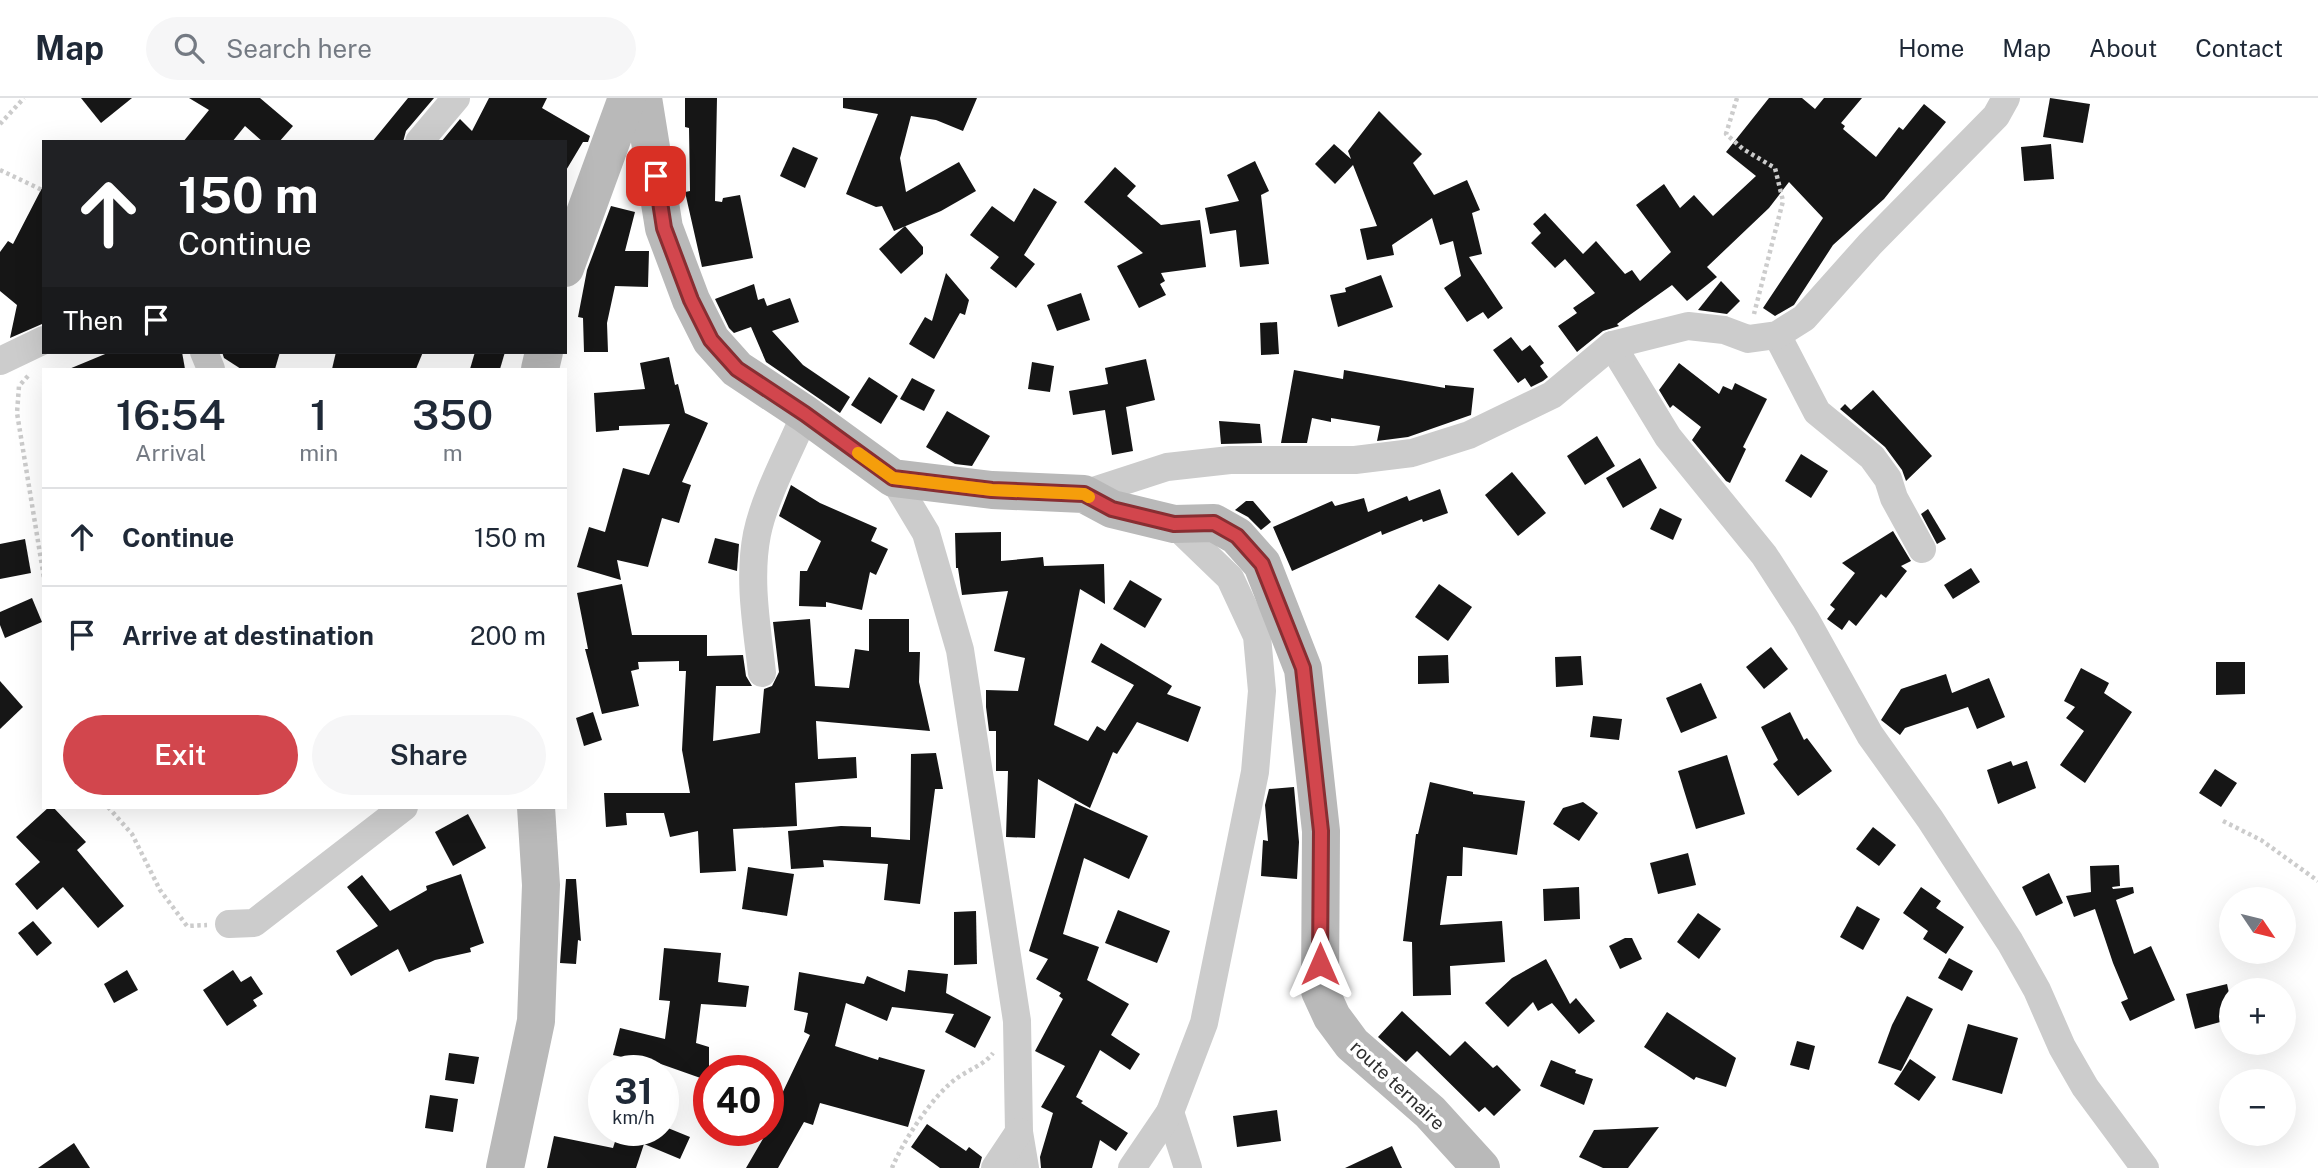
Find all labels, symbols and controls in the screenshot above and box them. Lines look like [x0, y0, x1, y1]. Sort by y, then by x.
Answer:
search box [146, 17, 636, 80]
text: Map [35, 29, 104, 67]
icon: search [170, 29, 208, 67]
text: Search here [226, 33, 372, 64]
text: Home [1898, 34, 1964, 62]
text: Map [2002, 34, 2051, 62]
text: About [2089, 34, 2157, 62]
text: Contact [2195, 34, 2283, 62]
pin [626, 146, 686, 206]
icon: arrive [637, 157, 675, 195]
text: 150 m [178, 166, 319, 224]
icon: ahead [63, 168, 154, 259]
text: Continue [178, 225, 312, 262]
icon: arrive [137, 301, 175, 339]
text: Then [63, 305, 123, 336]
text: 16:54 [116, 390, 225, 439]
text: 1 [310, 390, 327, 439]
text: 350 [412, 390, 493, 439]
text: Arrival [135, 439, 206, 466]
text: min [299, 439, 338, 466]
text: m [443, 439, 463, 466]
icon: ahead [63, 518, 101, 556]
text: Continue [122, 522, 234, 553]
text: 150 m [474, 522, 546, 553]
icon: arrive [63, 616, 101, 654]
text: Arrive at destination [122, 620, 374, 651]
text: 200 m [470, 620, 546, 651]
button: Exit [63, 715, 298, 795]
button: Share [312, 715, 546, 795]
north arrow [2219, 887, 2296, 964]
map controls [2219, 887, 2296, 1146]
position arrow [1283, 927, 1357, 1001]
button: + [2219, 978, 2296, 1055]
street label: route ternaire [1346, 1036, 1450, 1134]
speed limit sign: 40 [693, 1055, 784, 1146]
button: − [2219, 1069, 2296, 1146]
text: 31 [614, 1071, 653, 1112]
text: km/h [612, 1107, 655, 1128]

